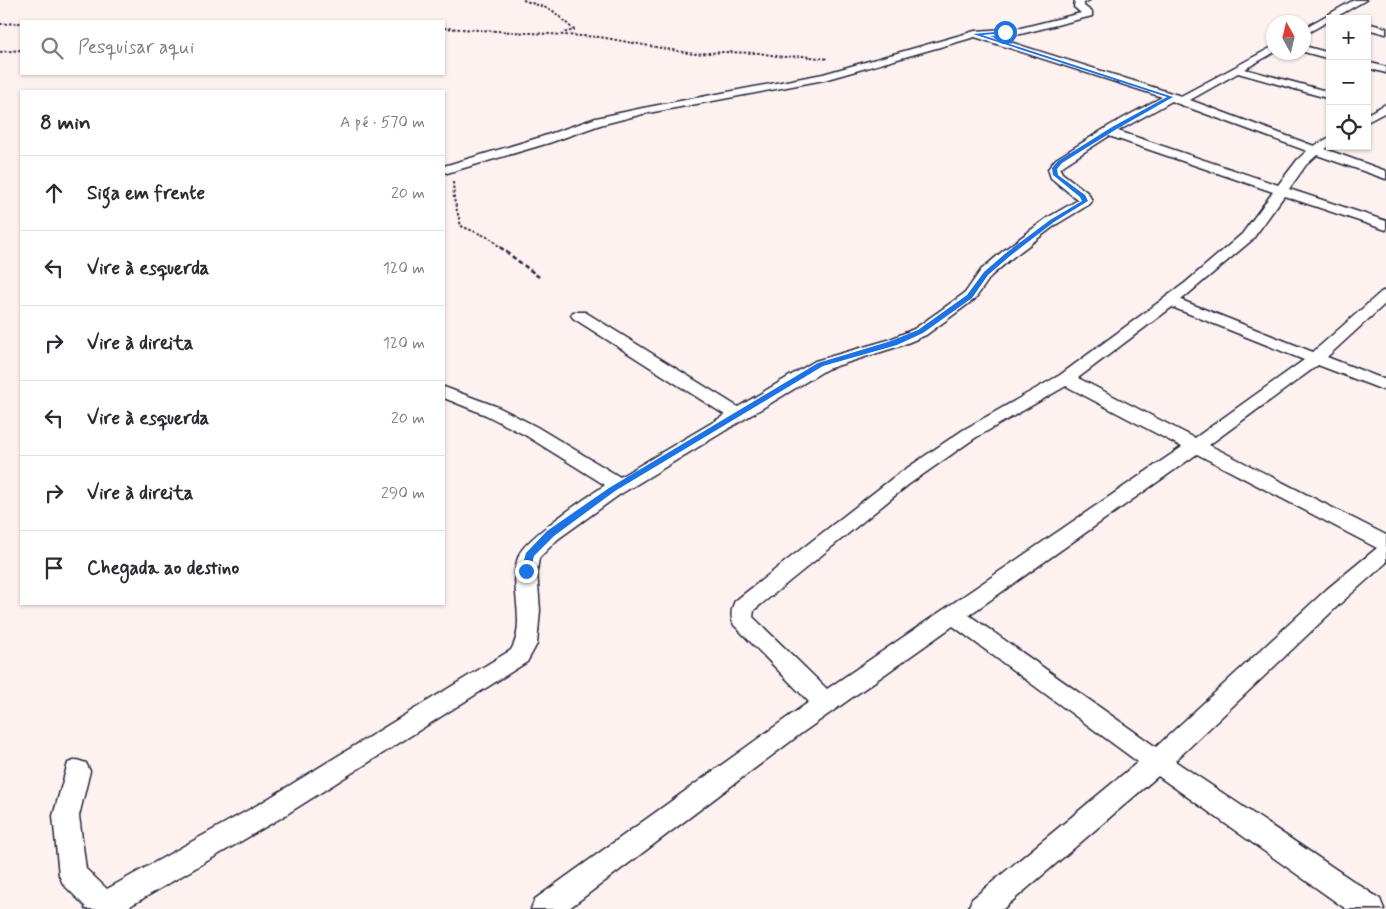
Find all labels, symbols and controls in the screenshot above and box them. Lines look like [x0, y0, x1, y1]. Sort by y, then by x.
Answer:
north arrow [1266, 15, 1311, 60]
map controls [1326, 15, 1371, 150]
button: + [1326, 15, 1371, 60]
search box [20, 20, 445, 75]
route start [994, 21, 1017, 44]
icon: search [38, 34, 66, 62]
text: Pesquisar aqui [78, 35, 194, 60]
button: − [1326, 60, 1371, 105]
button: locate [1326, 105, 1371, 150]
text: 8 min [40, 109, 91, 137]
text: A pé · 570 m [340, 112, 425, 133]
icon: ahead [40, 179, 68, 207]
text: Siga em frente [87, 181, 205, 206]
text: 20 m [391, 183, 425, 204]
icon: left [40, 254, 68, 282]
text: Vire à esquerda [87, 256, 209, 281]
text: 120 m [383, 258, 425, 279]
icon: right [40, 329, 68, 357]
text: Vire à direita [87, 331, 193, 356]
text: 120 m [383, 333, 425, 354]
icon: left [40, 404, 68, 432]
text: Vire à esquerda [87, 406, 209, 431]
text: 20 m [391, 408, 425, 429]
icon: right [40, 479, 68, 507]
text: Vire à direita [87, 481, 193, 506]
text: 290 m [381, 483, 425, 504]
icon: arrive [40, 554, 68, 582]
text: Chegada ao destino [87, 556, 239, 581]
route end [515, 560, 538, 583]

